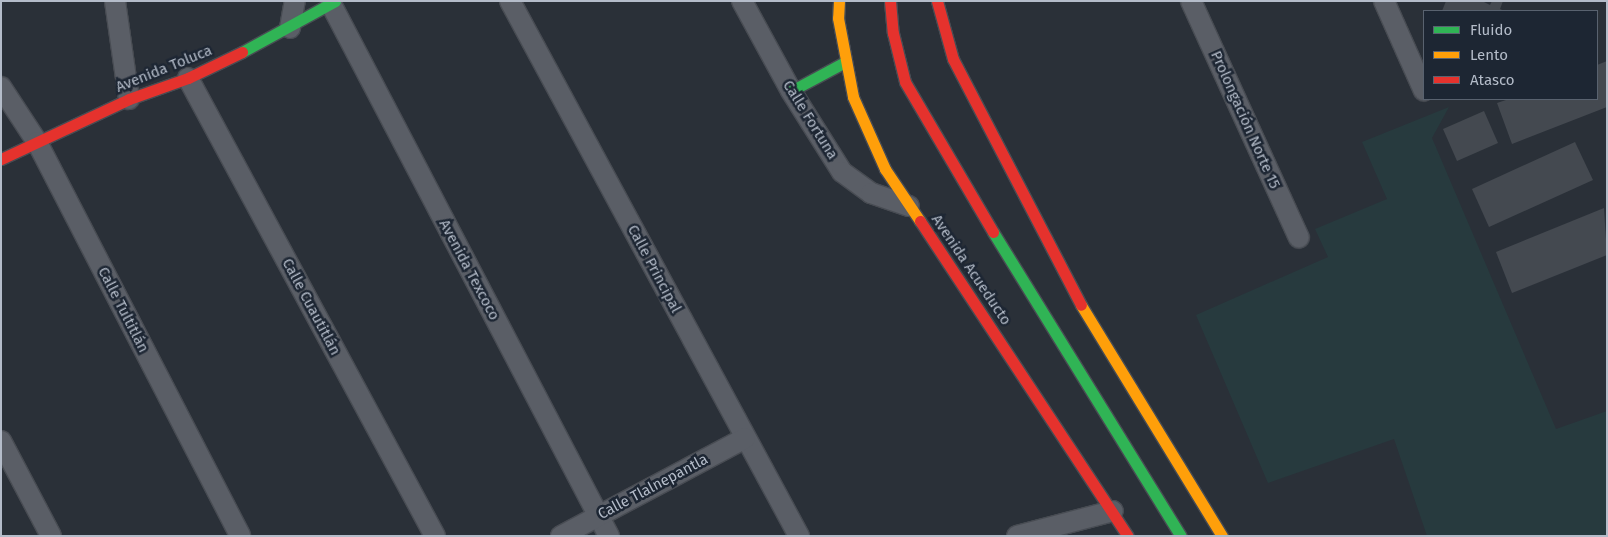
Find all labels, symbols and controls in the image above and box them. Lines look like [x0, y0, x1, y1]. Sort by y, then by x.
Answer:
legend [1423, 10, 1598, 100]
text: Fluido [1470, 21, 1512, 39]
street label: Avenida Toluca [113, 42, 215, 96]
text: Lento [1470, 46, 1508, 64]
street label: Prolongación Norte 15 [1206, 48, 1284, 192]
text: Atasco [1470, 71, 1515, 89]
street label: Calle Fortuna [779, 77, 841, 163]
street label: Avenida Acueducto [927, 211, 1015, 329]
street label: Avenida Texcoco [435, 217, 503, 323]
street label: Calle Principal [623, 222, 685, 316]
street label: Calle Cuautitlán [278, 256, 344, 358]
street label: Calle Tultitlán [94, 264, 152, 356]
street label: Calle Tlalnepantla [595, 450, 711, 524]

